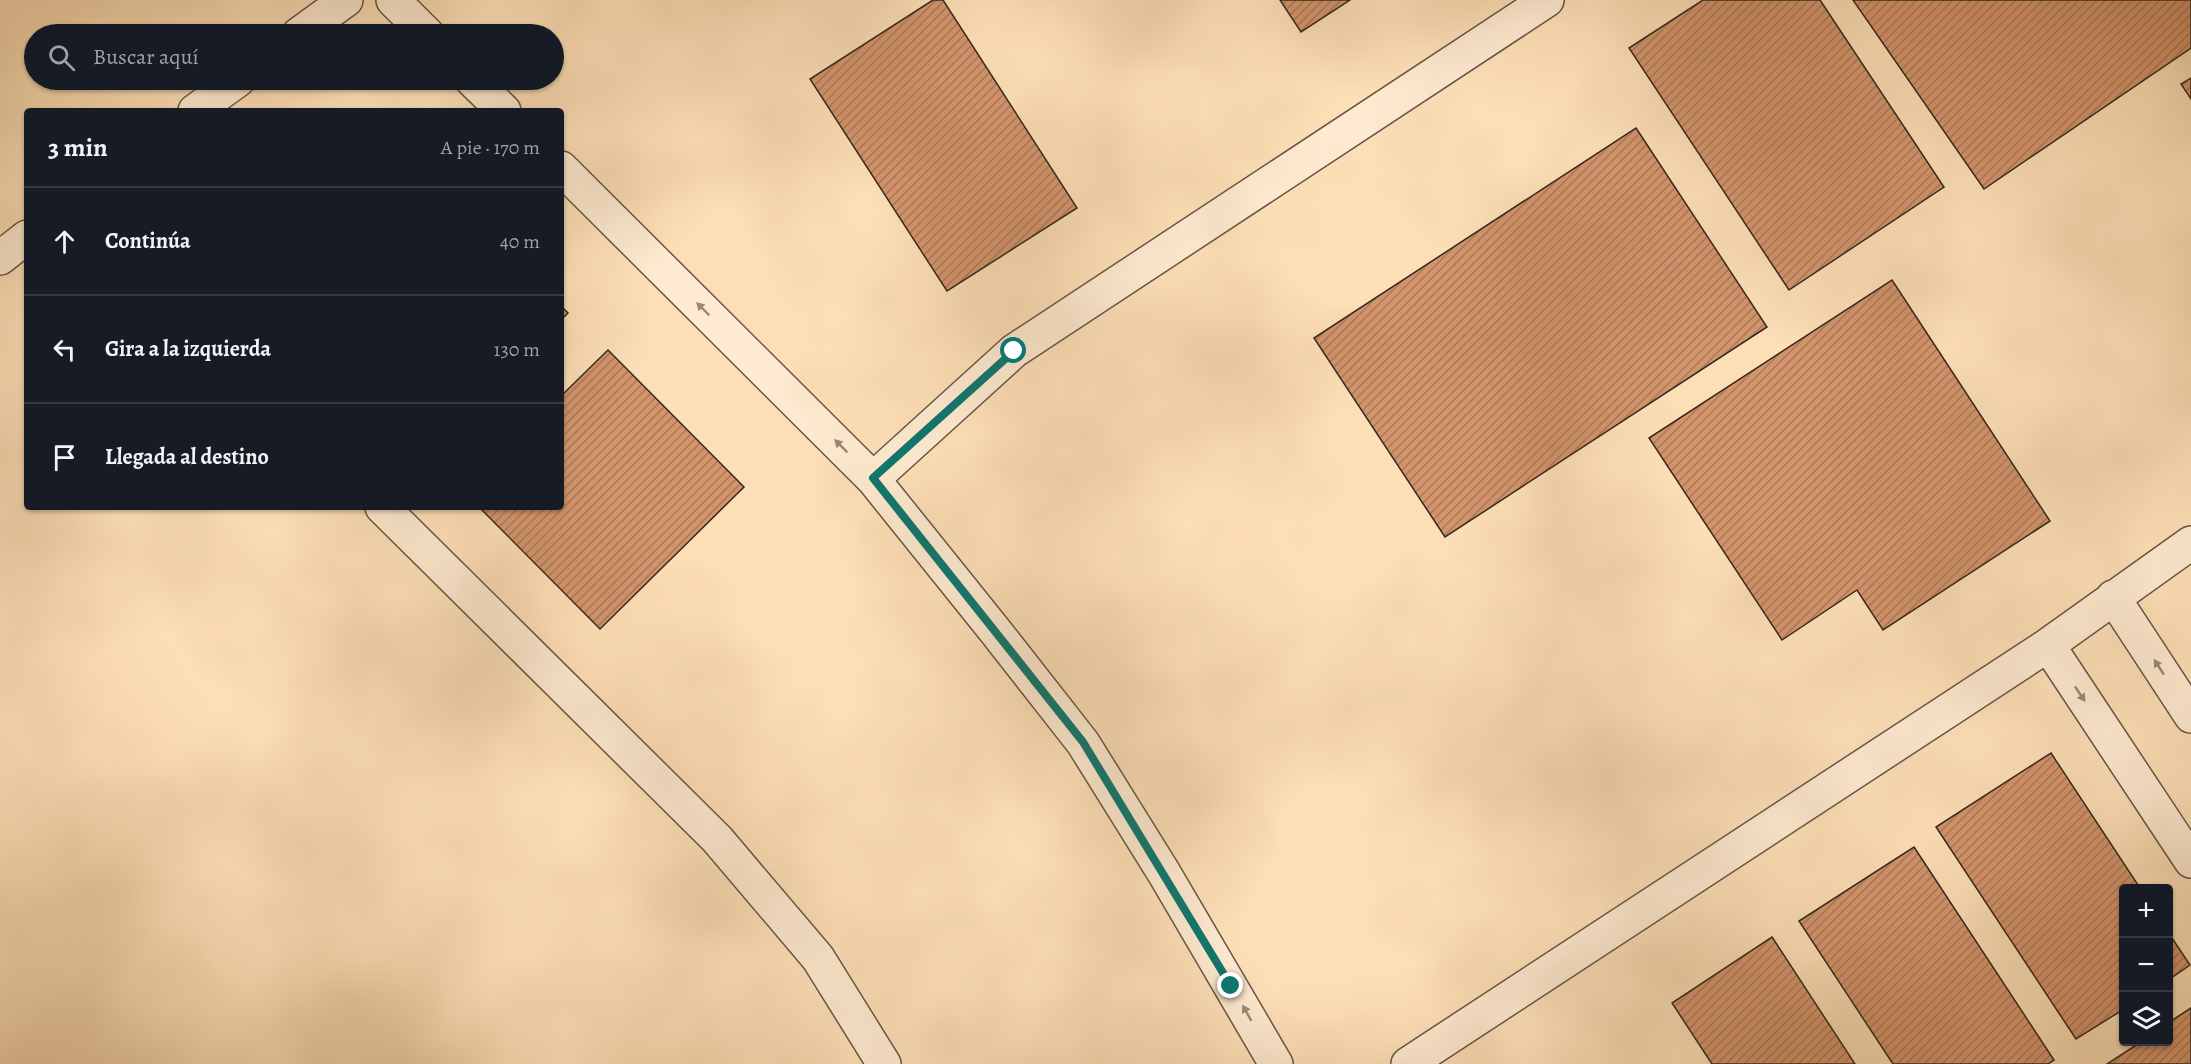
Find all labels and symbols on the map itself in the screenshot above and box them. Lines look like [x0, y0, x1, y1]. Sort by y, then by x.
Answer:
one-way arrow [696, 302, 710, 316]
route start [1000, 337, 1026, 363]
one-way arrow [834, 440, 848, 454]
one-way arrow [2154, 659, 2165, 675]
one-way arrow [2074, 685, 2086, 701]
route end [1217, 972, 1243, 998]
one-way arrow [1242, 1004, 1252, 1021]

